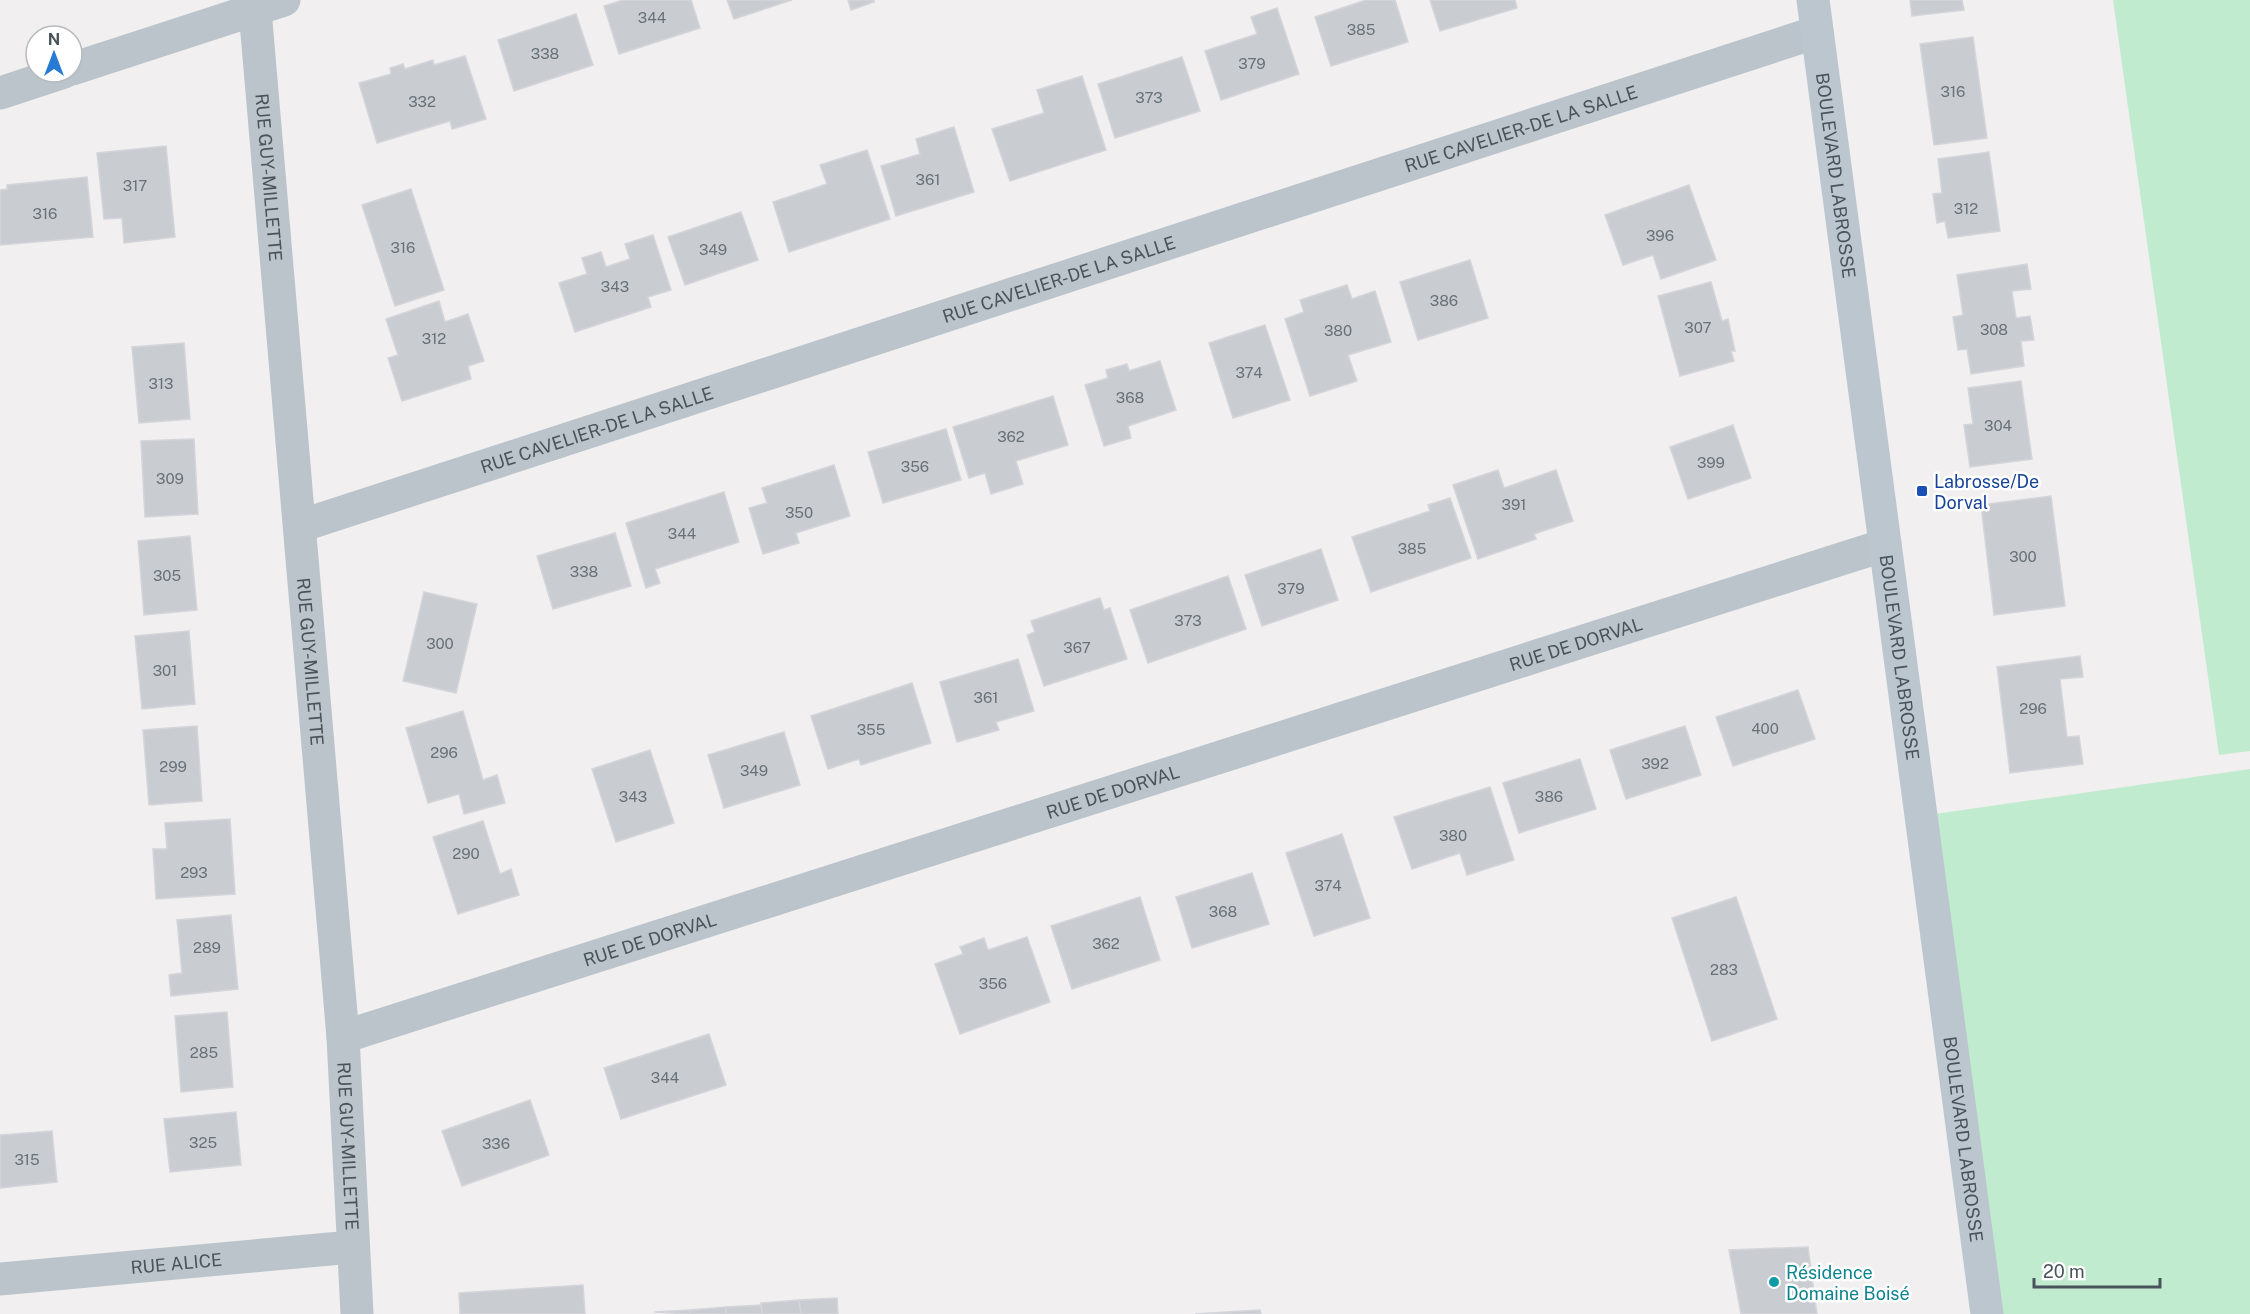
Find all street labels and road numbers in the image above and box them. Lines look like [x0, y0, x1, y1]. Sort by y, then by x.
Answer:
street label: BOULEVARD LABROSSE [1812, 71, 1860, 280]
street label: RUE CAVELIER-DE LA SALLE [1402, 81, 1640, 176]
street label: RUE GUY-MILLETTE [252, 93, 287, 262]
street label: RUE CAVELIER-DE LA SALLE [940, 231, 1178, 327]
street label: RUE CAVELIER-DE LA SALLE [478, 382, 716, 477]
street label: BOULEVARD LABROSSE [1876, 553, 1924, 761]
street label: RUE GUY-MILLETTE [293, 577, 328, 746]
street label: RUE DE DORVAL [1507, 613, 1645, 675]
street label: RUE DE DORVAL [1044, 760, 1182, 822]
street label: RUE DE DORVAL [581, 908, 719, 970]
street label: BOULEVARD LABROSSE [1940, 1035, 1988, 1243]
street label: RUE GUY-MILLETTE [334, 1061, 363, 1231]
street label: RUE ALICE [130, 1248, 223, 1278]

